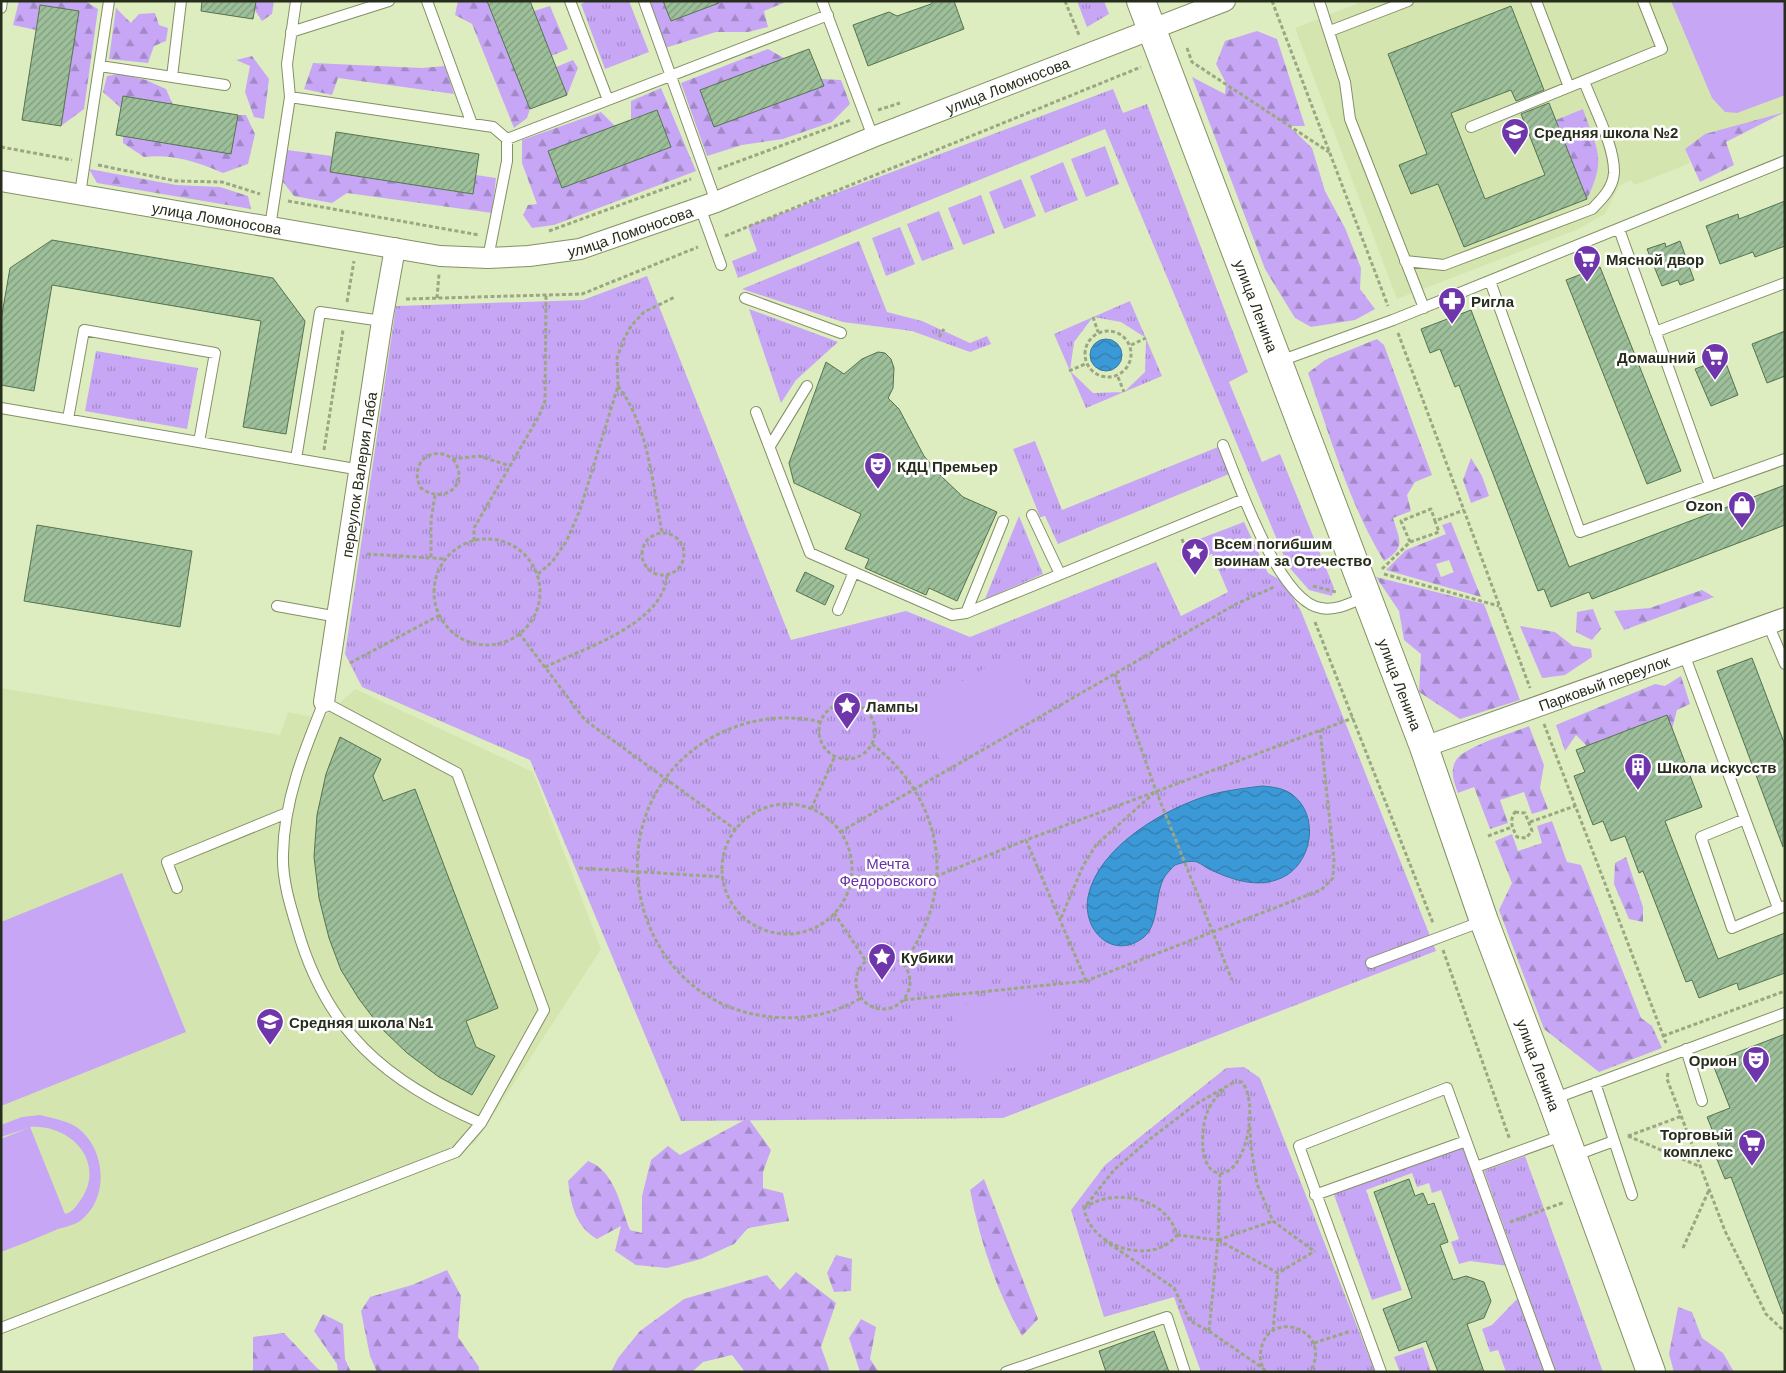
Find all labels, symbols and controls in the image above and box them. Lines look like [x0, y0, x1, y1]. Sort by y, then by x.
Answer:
street label: улица Ломоносова [943, 53, 1072, 117]
school or university icon: Средняя школа №2 [1500, 117, 1530, 156]
place label: Средняя школа №2 [1534, 124, 1678, 141]
street label: улица Ломоносова [151, 198, 284, 237]
street label: улица Ломоносова [566, 202, 696, 259]
supermarket icon: Мясной двор [1572, 244, 1602, 283]
place label: Мясной двор [1606, 251, 1704, 268]
street label: улица Ленина [1231, 257, 1282, 355]
pharmacy icon: Ригла [1437, 286, 1467, 325]
place label: Ригла [1471, 293, 1515, 310]
supermarket icon: Домашний [1700, 342, 1730, 381]
place label: Домашний [1617, 349, 1696, 366]
street label: переулок Валерия Лаба [338, 390, 380, 559]
theatre icon: КДЦ Премьер [863, 451, 893, 490]
place label: КДЦ Премьер [897, 458, 998, 475]
shop icon: Ozon [1727, 490, 1757, 529]
place label: Ozon [1686, 497, 1723, 514]
place label: Всем погибшим воинам за Отечество [1214, 535, 1372, 569]
place icon: Всем погибшим воинам за Отечество [1180, 537, 1210, 576]
street label: улица Ленина [1375, 636, 1426, 733]
street label: Парковый переулок [1536, 651, 1672, 714]
place icon: Лампы [832, 691, 862, 730]
place label: Лампы [866, 698, 918, 715]
building icon: Школа искусств [1623, 752, 1653, 791]
place label: Школа искусств [1657, 759, 1777, 776]
park label: Мечта Федоровского [839, 855, 937, 889]
place icon: Кубики [867, 942, 897, 981]
place label: Кубики [901, 949, 954, 966]
school or university icon: Средняя школа №1 [255, 1007, 285, 1046]
place label: Средняя школа №1 [289, 1014, 433, 1031]
street label: улица Ленина [1514, 1017, 1564, 1114]
theatre icon: Орион [1741, 1045, 1771, 1084]
place label: Орион [1689, 1052, 1737, 1069]
place label: Торговый комплекс [1660, 1126, 1733, 1160]
supermarket icon: Торговый комплекс [1737, 1128, 1767, 1167]

